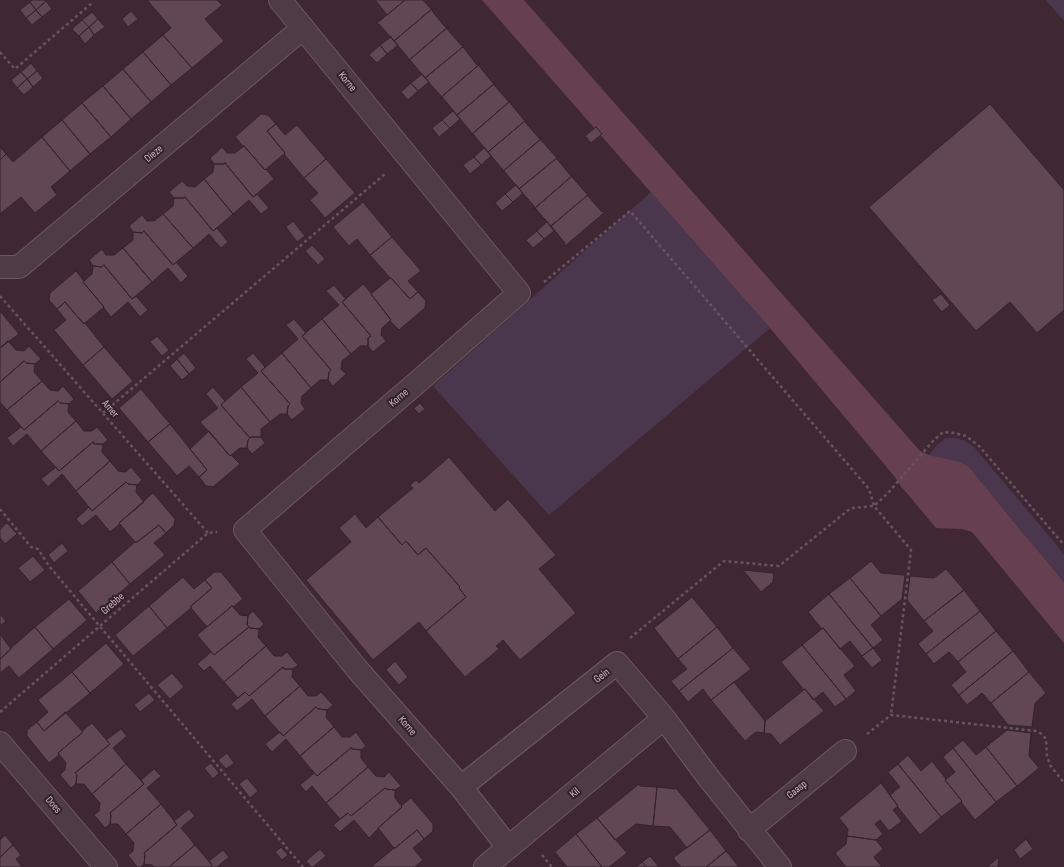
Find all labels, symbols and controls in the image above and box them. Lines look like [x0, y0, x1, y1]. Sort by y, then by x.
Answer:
street label: Korne [335, 69, 359, 95]
street label: Dieze [142, 142, 166, 166]
street label: Korne [387, 386, 411, 410]
street label: Amer [99, 397, 121, 421]
street label: Grebbe [99, 590, 127, 618]
street label: Gein [591, 666, 613, 686]
street label: Korne [395, 714, 419, 738]
street label: Gaasp [784, 778, 810, 802]
street label: Kil [567, 785, 583, 801]
street label: Does [42, 794, 64, 816]

